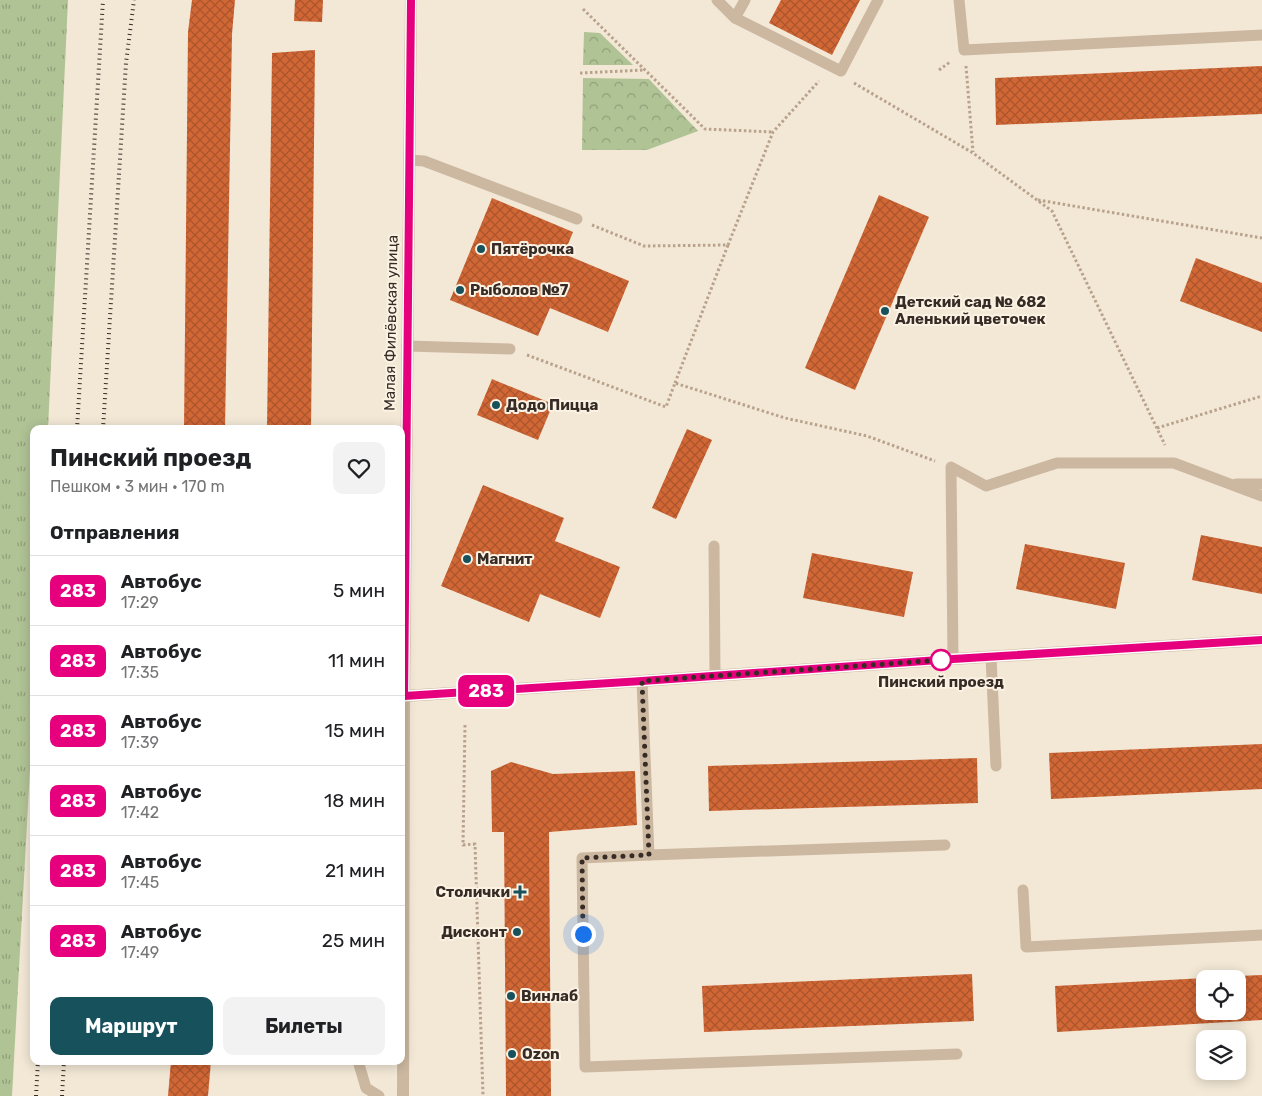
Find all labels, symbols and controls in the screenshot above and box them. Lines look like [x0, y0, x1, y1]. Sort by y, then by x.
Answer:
street label: Малая Филёвская улица [380, 235, 402, 411]
place label: Пятёрочка [491, 240, 574, 258]
marker: Пятёрочка [475, 243, 487, 255]
place label: Рыболов №7 [470, 281, 569, 299]
marker: Рыболов №7 [454, 284, 466, 296]
place label: Детский сад № 682 Аленький цветочек [895, 293, 1046, 328]
marker: Детский сад № 682 Аленький цветочек [879, 305, 891, 317]
place label: Додо Пицца [506, 396, 599, 414]
marker: Додо Пицца [490, 399, 502, 411]
button: heart [333, 442, 385, 494]
text: Пинский проезд [50, 444, 251, 472]
text: Пешком · 3 мин · 170 m [50, 477, 225, 496]
text: Отправления [50, 521, 180, 544]
place label: Магнит [477, 550, 533, 568]
marker: Магнит [461, 553, 473, 565]
text: Автобус [121, 570, 202, 593]
text: 5 мин [333, 579, 385, 602]
text: 283 [60, 580, 96, 602]
text: 17:29 [121, 593, 159, 612]
text: Автобус [121, 640, 202, 663]
text: 11 мин [328, 649, 385, 672]
marker: Пинский проезд [930, 649, 952, 671]
text: 283 [60, 650, 96, 672]
text: 17:35 [121, 663, 159, 682]
place label: Пинский проезд [878, 673, 1004, 691]
line badge: 283 [457, 675, 515, 707]
text: 283 [468, 680, 504, 702]
text: Автобус [121, 710, 202, 733]
text: 15 мин [325, 719, 385, 742]
text: 283 [60, 720, 96, 742]
text: 17:39 [121, 733, 159, 752]
text: Автобус [121, 780, 202, 803]
text: 18 мин [324, 789, 385, 812]
text: 283 [60, 790, 96, 812]
text: 17:42 [121, 803, 159, 822]
text: Автобус [121, 850, 202, 873]
text: 21 мин [325, 859, 385, 882]
text: 283 [60, 860, 96, 882]
text: 17:45 [121, 873, 159, 892]
place label: Столички [436, 883, 510, 901]
marker: Столички [514, 886, 526, 898]
text: Автобус [121, 920, 202, 943]
your location [571, 922, 596, 947]
place label: Дисконт [441, 923, 508, 941]
marker: Дисконт [511, 926, 523, 938]
text: 25 мин [322, 929, 385, 952]
text: 283 [60, 930, 96, 952]
text: 17:49 [121, 943, 159, 962]
map controls [1196, 970, 1246, 1080]
button: locate [1196, 970, 1246, 1020]
place label: Винлаб [521, 987, 578, 1005]
marker: Винлаб [505, 990, 517, 1002]
button: Маршрут [50, 997, 213, 1055]
button: Билеты [223, 997, 385, 1055]
button: layers [1196, 1030, 1246, 1080]
place label: Ozon [522, 1045, 560, 1063]
marker: Ozon [506, 1048, 518, 1060]

